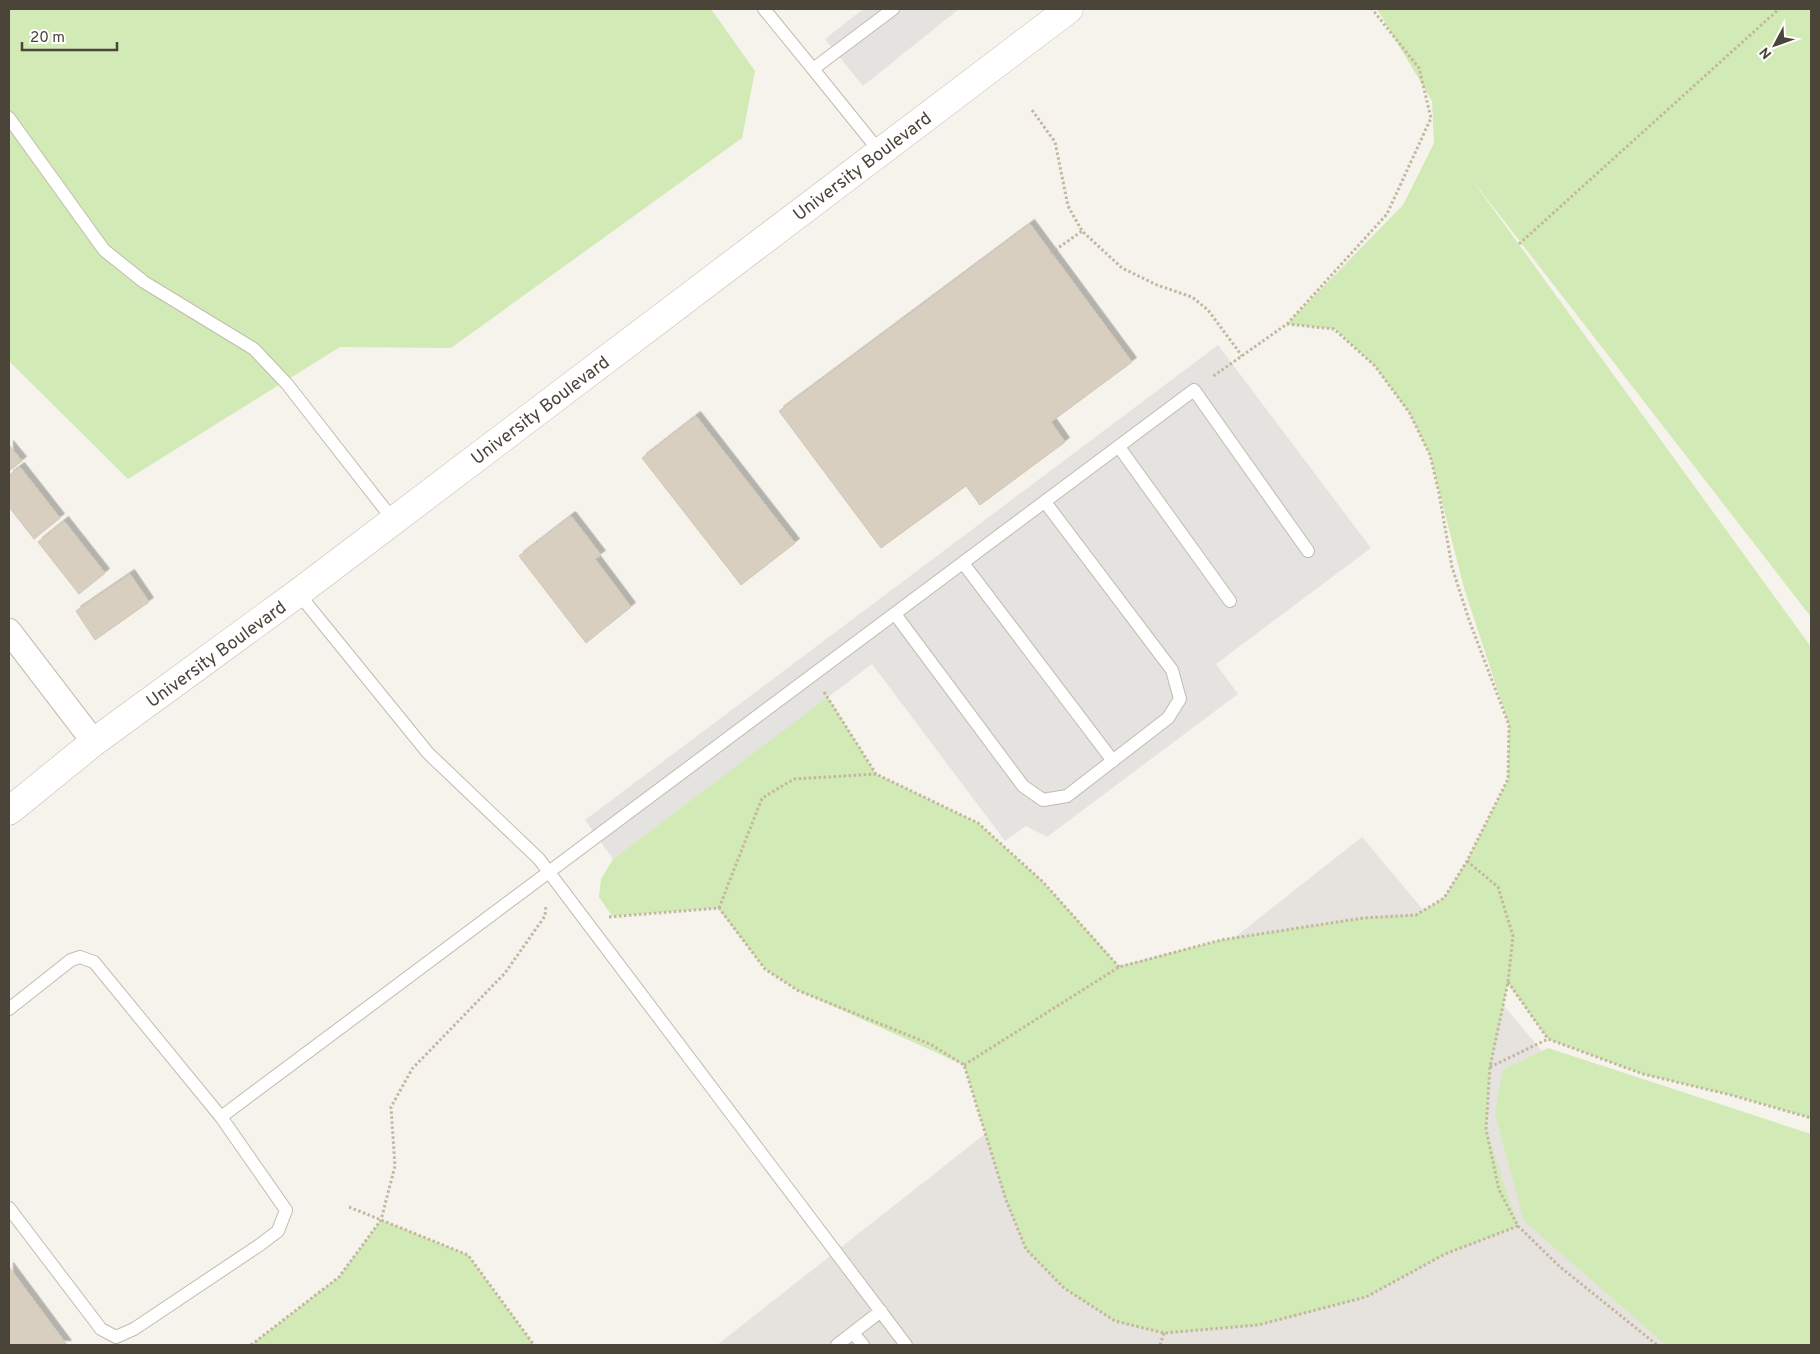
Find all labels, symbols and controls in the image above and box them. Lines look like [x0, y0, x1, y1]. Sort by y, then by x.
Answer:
scale bar [22, 20, 118, 52]
north arrow [1750, 20, 1800, 70]
text: 20 m [30, 29, 65, 48]
text: N [1757, 43, 1776, 62]
street label: University Boulevard [789, 108, 937, 227]
street label: University Boulevard [467, 352, 615, 471]
street label: University Boulevard [142, 597, 291, 714]

